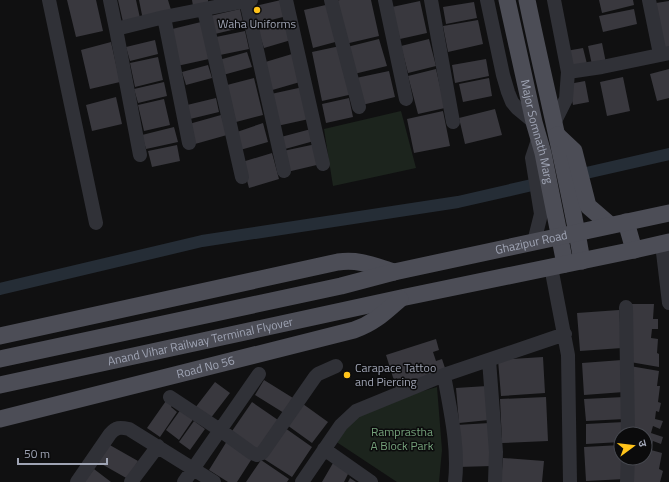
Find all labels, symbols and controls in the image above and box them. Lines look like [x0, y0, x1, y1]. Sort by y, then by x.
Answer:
marker: Waha Uniforms [252, 5, 262, 15]
place label: Waha Uniforms [218, 14, 297, 33]
street label: Major Somnath Marg [516, 77, 559, 185]
street label: Ghazipur Road [493, 225, 569, 259]
street label: Anand Vihar Railway Terminal Flyover [106, 312, 295, 370]
street label: Road No 56 [174, 350, 237, 383]
place label: Carapace Tattoo and Piercing [355, 358, 436, 391]
marker: Carapace Tattoo and Piercing [342, 370, 352, 380]
park label: Ramprastha A Block Park [371, 422, 434, 455]
north arrow [613, 426, 653, 466]
text: उ [634, 438, 651, 449]
scale bar [18, 440, 107, 466]
text: 50 m [24, 444, 50, 463]

